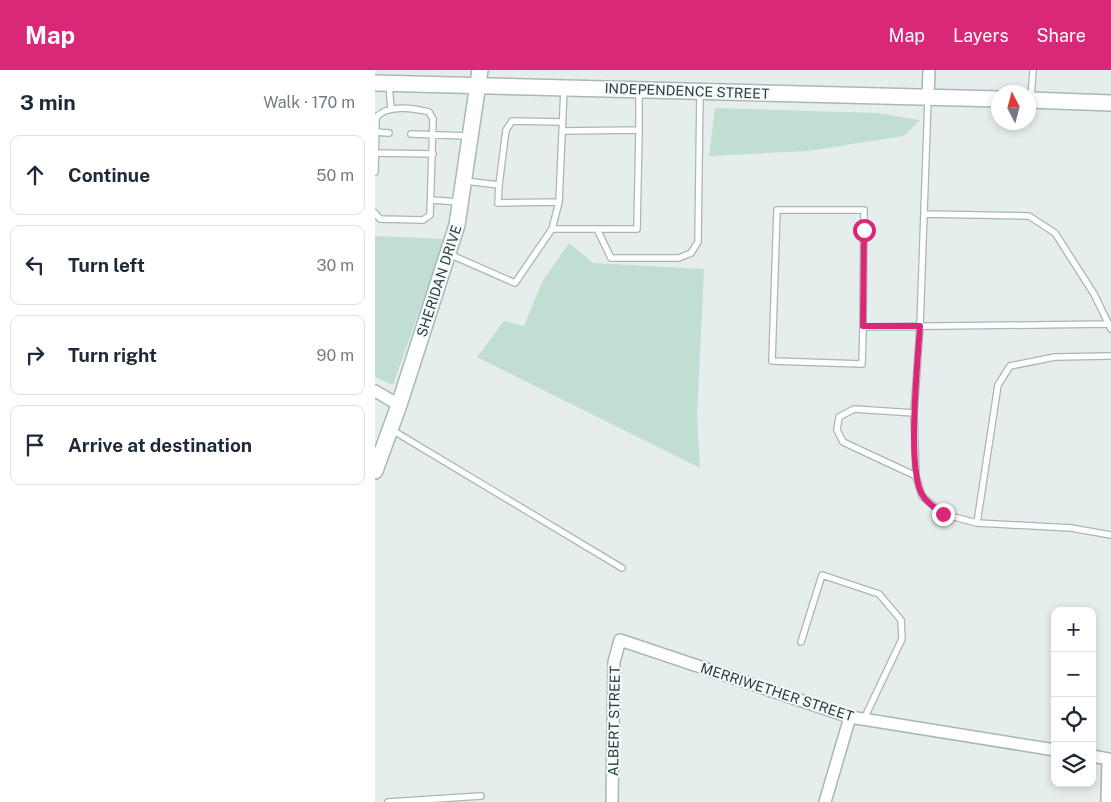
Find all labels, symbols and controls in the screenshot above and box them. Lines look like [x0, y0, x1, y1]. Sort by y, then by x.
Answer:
text: Map [25, 21, 75, 49]
text: Map [889, 25, 925, 46]
text: Layers [953, 25, 1009, 46]
text: Share [1037, 25, 1086, 46]
street label: INDEPENDENCE STREET [604, 80, 770, 102]
north arrow [991, 85, 1036, 130]
text: 3 min [20, 90, 76, 115]
text: Walk · 170 m [263, 93, 355, 112]
icon: ahead [21, 161, 49, 189]
text: Continue [68, 164, 150, 186]
text: 50 m [316, 166, 354, 185]
route start [853, 219, 876, 242]
street label: SHERIDAN DRIVE [413, 223, 465, 339]
icon: left [21, 251, 49, 279]
text: Turn left [68, 254, 145, 276]
text: 30 m [317, 256, 354, 275]
icon: right [21, 341, 49, 369]
text: Turn right [68, 344, 157, 366]
text: 90 m [317, 346, 354, 365]
icon: arrive [21, 431, 49, 459]
text: Arrive at destination [68, 434, 252, 456]
route end [932, 503, 955, 526]
map controls [1051, 607, 1096, 787]
button: + [1051, 607, 1096, 652]
button: − [1051, 652, 1096, 697]
street label: MERRIWETHER STREET [698, 660, 856, 724]
street label: ALBERT STREET [605, 666, 623, 776]
button: locate [1051, 697, 1096, 742]
button: layers [1051, 742, 1096, 787]

